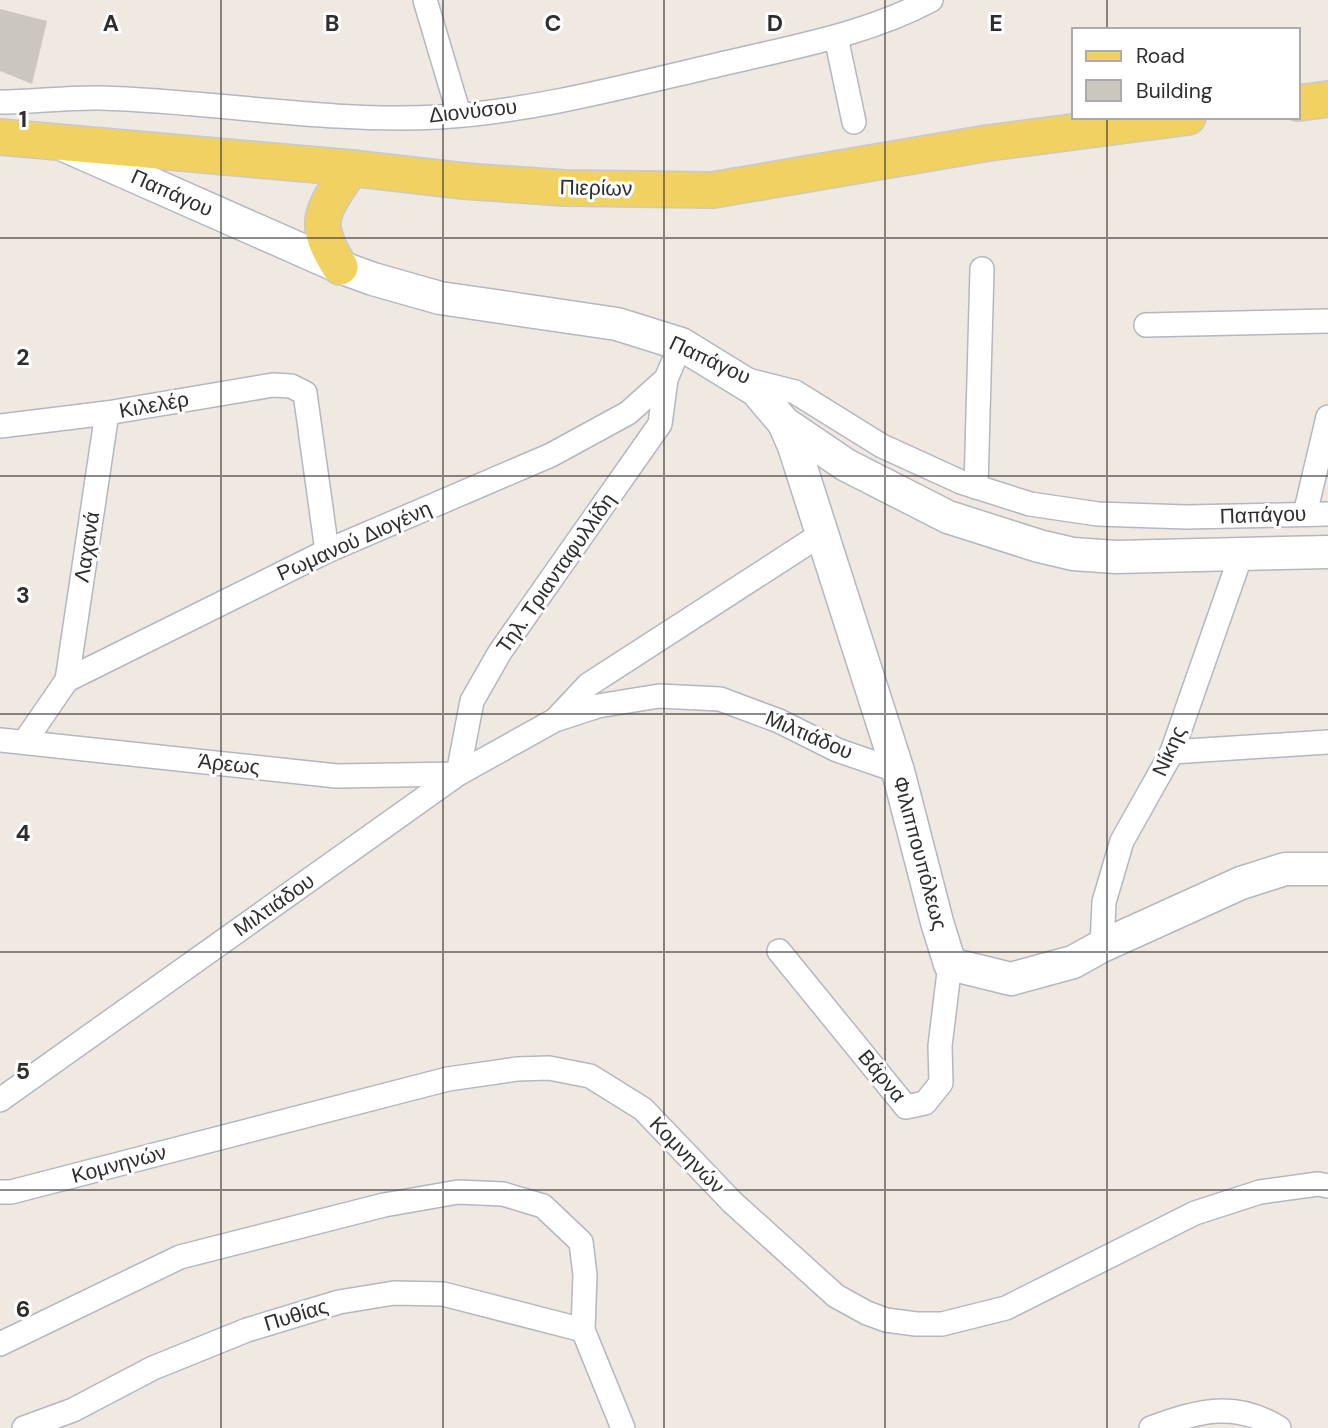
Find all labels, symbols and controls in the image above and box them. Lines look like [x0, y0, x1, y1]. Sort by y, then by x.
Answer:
text: A [103, 8, 119, 38]
text: B [325, 8, 339, 38]
text: C [545, 8, 561, 38]
text: D [767, 8, 783, 38]
text: E [989, 8, 1003, 38]
legend [1072, 28, 1300, 119]
text: Road [1136, 42, 1185, 70]
text: Building [1136, 77, 1213, 105]
street label: Διονύσου [428, 92, 518, 130]
text: 1 [19, 104, 27, 134]
street label: Παπάγου [127, 163, 217, 223]
street label: Πιερίων [559, 173, 633, 203]
street label: Παπάγου [665, 329, 755, 391]
text: 2 [16, 342, 30, 372]
street label: Κιλελέρ [117, 385, 191, 425]
street label: Τηλ. Τριανταφυλλίδη [490, 487, 622, 659]
street label: Ρωμανού Διογένη [272, 494, 436, 588]
street label: Παπάγου [1219, 499, 1307, 531]
street label: Λαχανά [68, 510, 106, 584]
text: 3 [16, 580, 30, 610]
street label: Μιλτιάδου [761, 704, 857, 766]
street label: Νίκης [1146, 721, 1192, 781]
street label: Άρεως [197, 747, 261, 781]
street label: Φιλιππουπόλεως [886, 773, 954, 933]
text: 4 [16, 818, 31, 848]
street label: Μιλτιάδου [228, 867, 320, 943]
street label: Βάρνα [852, 1044, 912, 1108]
text: 5 [16, 1056, 30, 1086]
street label: Κομνηνών [643, 1110, 731, 1200]
street label: Κομνηνών [68, 1138, 170, 1190]
street label: Πυθίας [261, 1292, 331, 1338]
text: 6 [16, 1294, 30, 1324]

